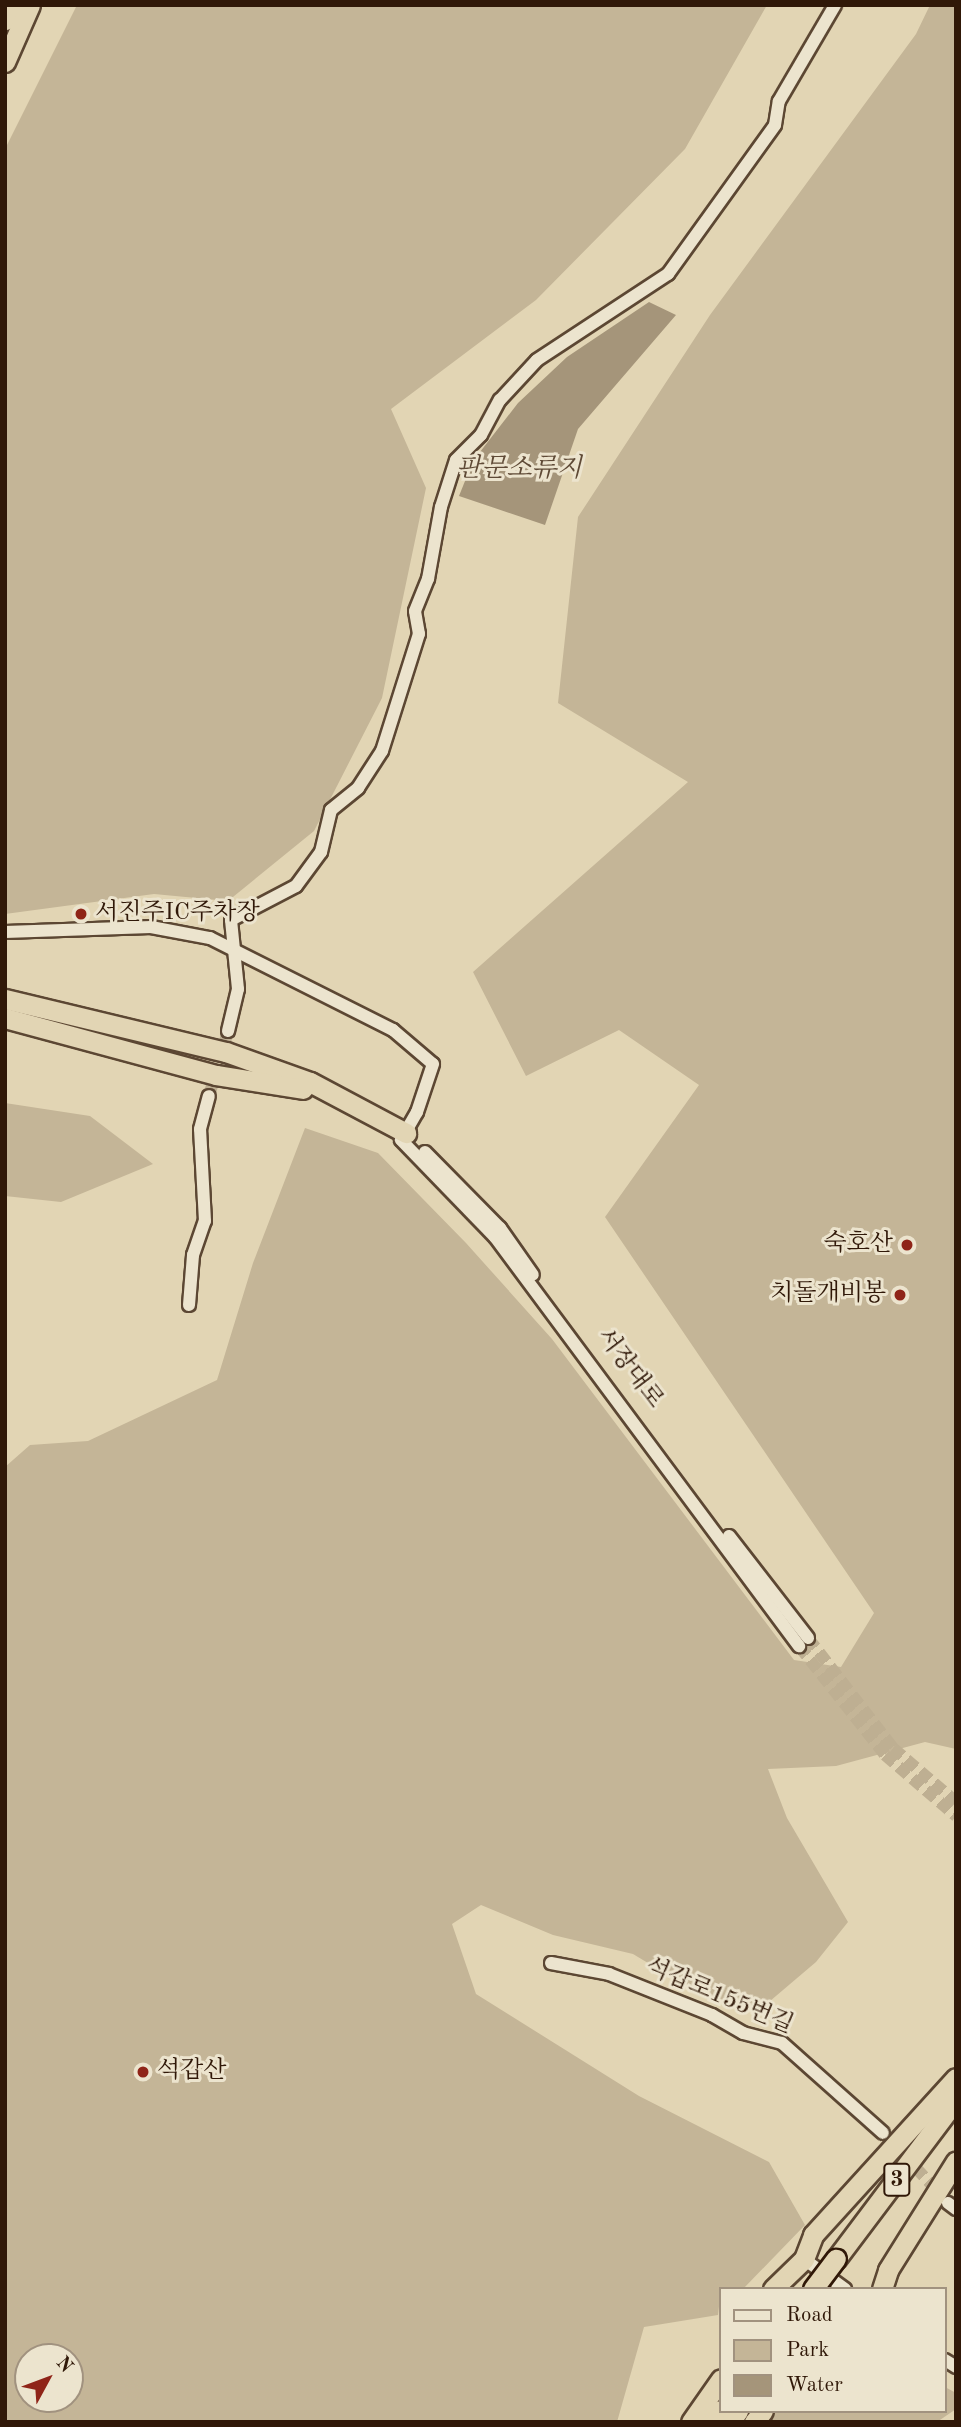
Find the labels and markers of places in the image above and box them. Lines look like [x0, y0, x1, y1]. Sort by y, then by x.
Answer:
place label: 서진주IC주차장 [95, 900, 260, 928]
marker: 서진주IC주차장 [73, 906, 89, 922]
place label: 숙호산 [823, 1231, 893, 1259]
marker: 숙호산 [899, 1237, 915, 1253]
place label: 치돌개비봉 [770, 1281, 886, 1309]
marker: 치돌개비봉 [892, 1287, 908, 1303]
place label: 석갑산 [157, 2058, 227, 2086]
marker: 석갑산 [135, 2064, 151, 2080]

